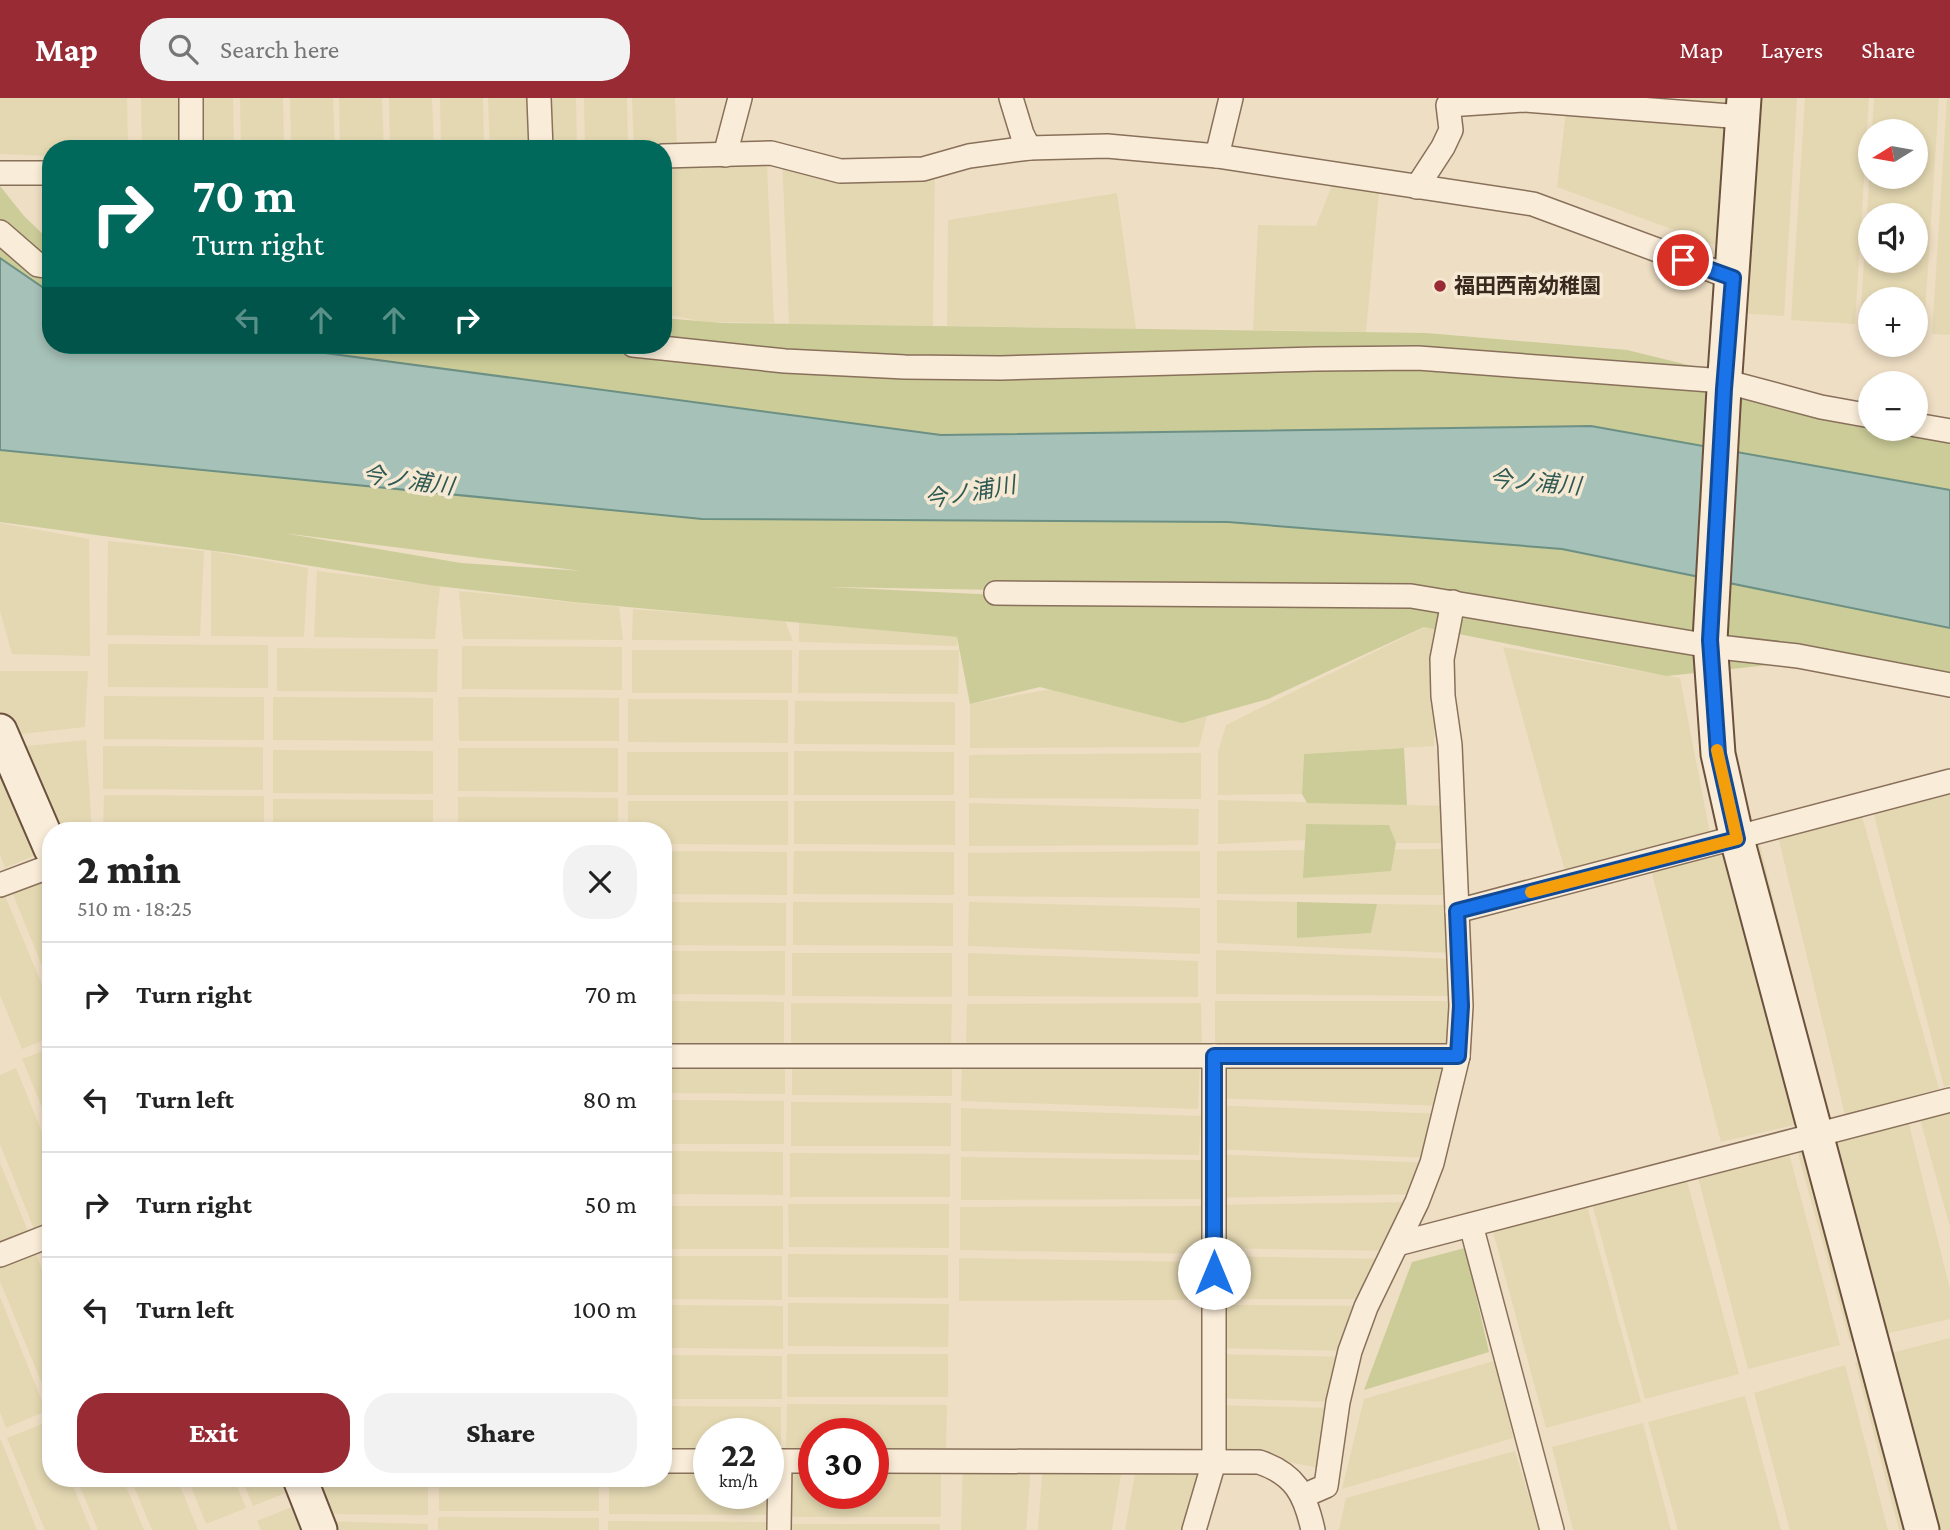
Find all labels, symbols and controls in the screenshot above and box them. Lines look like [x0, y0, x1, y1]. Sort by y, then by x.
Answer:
search box [140, 18, 630, 81]
icon: search [164, 30, 202, 68]
text: Map [35, 31, 98, 68]
text: Search here [220, 35, 339, 64]
text: Map [1679, 36, 1723, 63]
text: Layers [1761, 36, 1823, 63]
text: Share [1861, 36, 1915, 63]
north arrow [1858, 119, 1928, 189]
map controls [1858, 119, 1928, 441]
icon: right [77, 168, 168, 259]
text: 70 m [192, 168, 296, 223]
button: sound [1858, 203, 1928, 273]
text: Turn right [192, 226, 324, 262]
pin [1653, 230, 1713, 290]
icon: arrive [1664, 241, 1702, 279]
place label: 福田西南幼稚園 [1454, 274, 1601, 298]
marker: 福田西南幼稚園 [1432, 278, 1448, 294]
button: + [1858, 287, 1928, 357]
icon: left [229, 301, 267, 339]
icon: ahead [302, 301, 340, 339]
icon: ahead [375, 301, 413, 339]
icon: right [448, 301, 486, 339]
button: − [1858, 371, 1928, 441]
water label: 今ノ浦川 [361, 461, 458, 500]
water label: 今ノ浦川 [1488, 465, 1585, 499]
water label: 今ノ浦川 [922, 471, 1021, 513]
text: 2 min [77, 845, 181, 892]
button: close [563, 845, 637, 919]
text: 510 m · 18:25 [77, 895, 192, 921]
icon: right [77, 976, 115, 1014]
text: Turn right [136, 980, 252, 1009]
text: 70 m [585, 980, 637, 1009]
icon: left [77, 1081, 115, 1119]
text: Turn left [136, 1085, 234, 1114]
text: 80 m [583, 1085, 637, 1114]
icon: right [77, 1186, 115, 1224]
text: Turn right [136, 1190, 252, 1219]
text: 50 m [584, 1190, 637, 1219]
position arrow [1177, 1236, 1251, 1310]
icon: left [77, 1291, 115, 1329]
text: Turn left [136, 1295, 234, 1324]
text: 100 m [573, 1295, 637, 1324]
button: Exit [77, 1393, 350, 1473]
button: Share [364, 1393, 637, 1473]
speed limit sign: 30 [798, 1418, 889, 1509]
text: 22 [721, 1435, 756, 1474]
text: km/h [719, 1471, 758, 1491]

